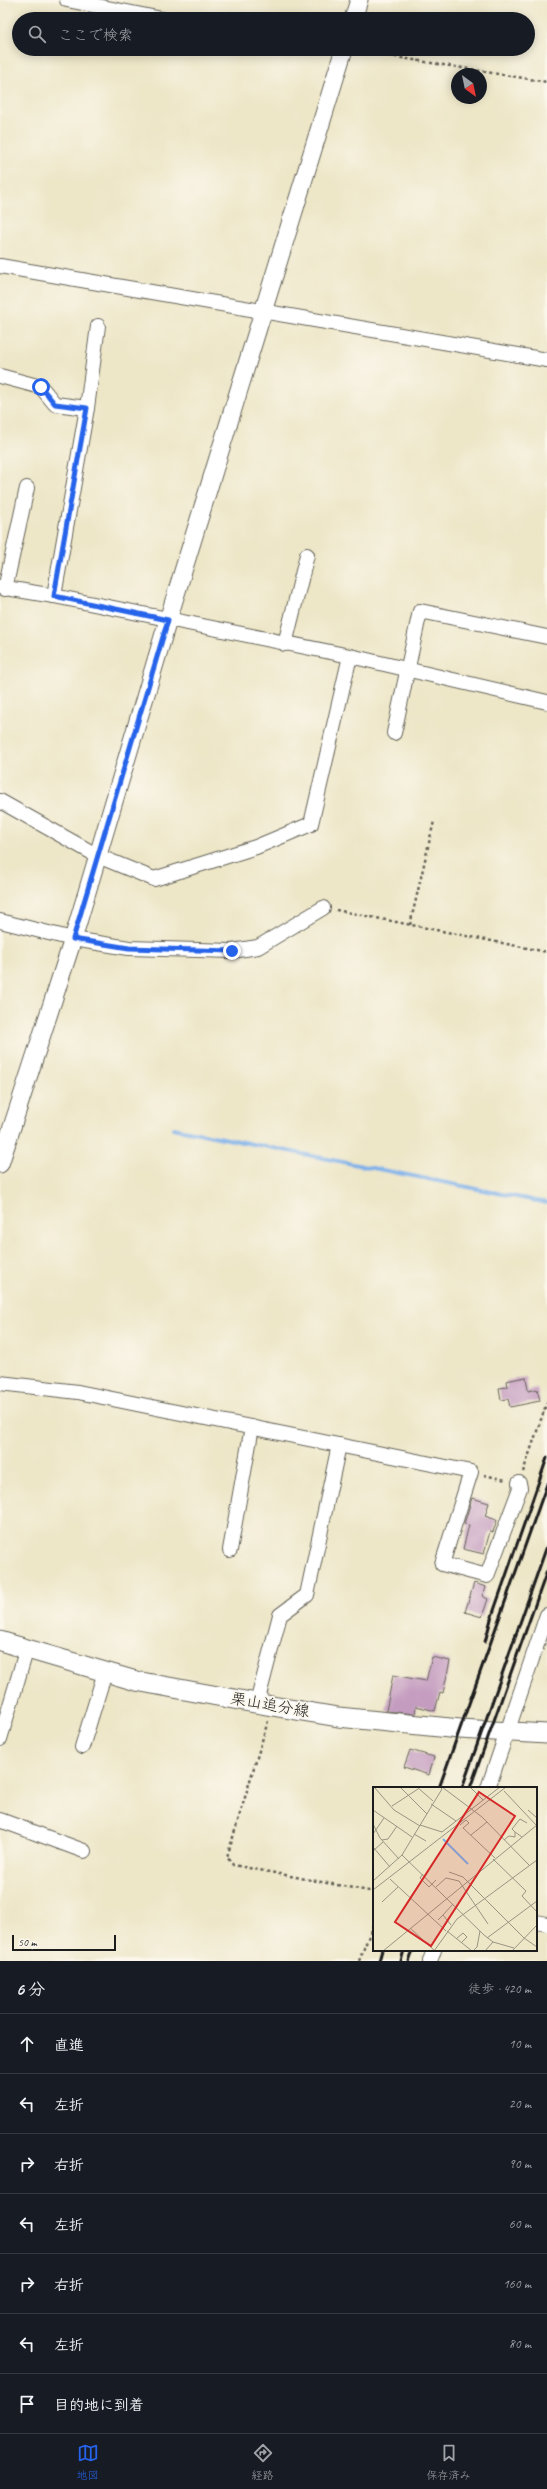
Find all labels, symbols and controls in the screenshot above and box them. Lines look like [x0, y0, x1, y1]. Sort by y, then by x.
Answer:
search box [12, 12, 535, 56]
icon: search [26, 23, 48, 45]
text: ここで検索 [58, 26, 133, 45]
north arrow [451, 68, 487, 104]
route start [32, 378, 50, 396]
route end [223, 942, 241, 960]
street label: 栗山追分線 [229, 1688, 311, 1722]
inset map [373, 1787, 537, 1951]
scale bar [12, 1933, 116, 1952]
text: 50 m [18, 1935, 37, 1949]
text: 6 分 [16, 1979, 45, 2000]
text: 徒歩 · 420 m [468, 1981, 531, 1997]
icon: ahead [16, 2033, 38, 2055]
text: 直進 [54, 2036, 84, 2055]
text: 10 m [509, 2036, 531, 2052]
icon: left [16, 2093, 38, 2115]
text: 左折 [54, 2096, 84, 2115]
text: 20 m [509, 2096, 531, 2112]
icon: right [16, 2153, 38, 2175]
text: 右折 [54, 2156, 84, 2175]
text: 90 m [509, 2156, 531, 2172]
icon: left [16, 2213, 38, 2235]
text: 左折 [54, 2216, 84, 2235]
text: 60 m [509, 2216, 531, 2232]
icon: right [16, 2273, 38, 2295]
text: 右折 [54, 2276, 84, 2295]
text: 160 m [503, 2276, 531, 2292]
icon: left [16, 2333, 38, 2355]
text: 左折 [54, 2336, 84, 2355]
text: 80 m [509, 2336, 531, 2352]
icon: arrive [16, 2393, 38, 2415]
text: 目的地に到着 [54, 2396, 144, 2415]
tab: 地図 [77, 2442, 99, 2482]
tab: 経路 [252, 2442, 274, 2482]
tab: 保存済み [427, 2442, 471, 2482]

